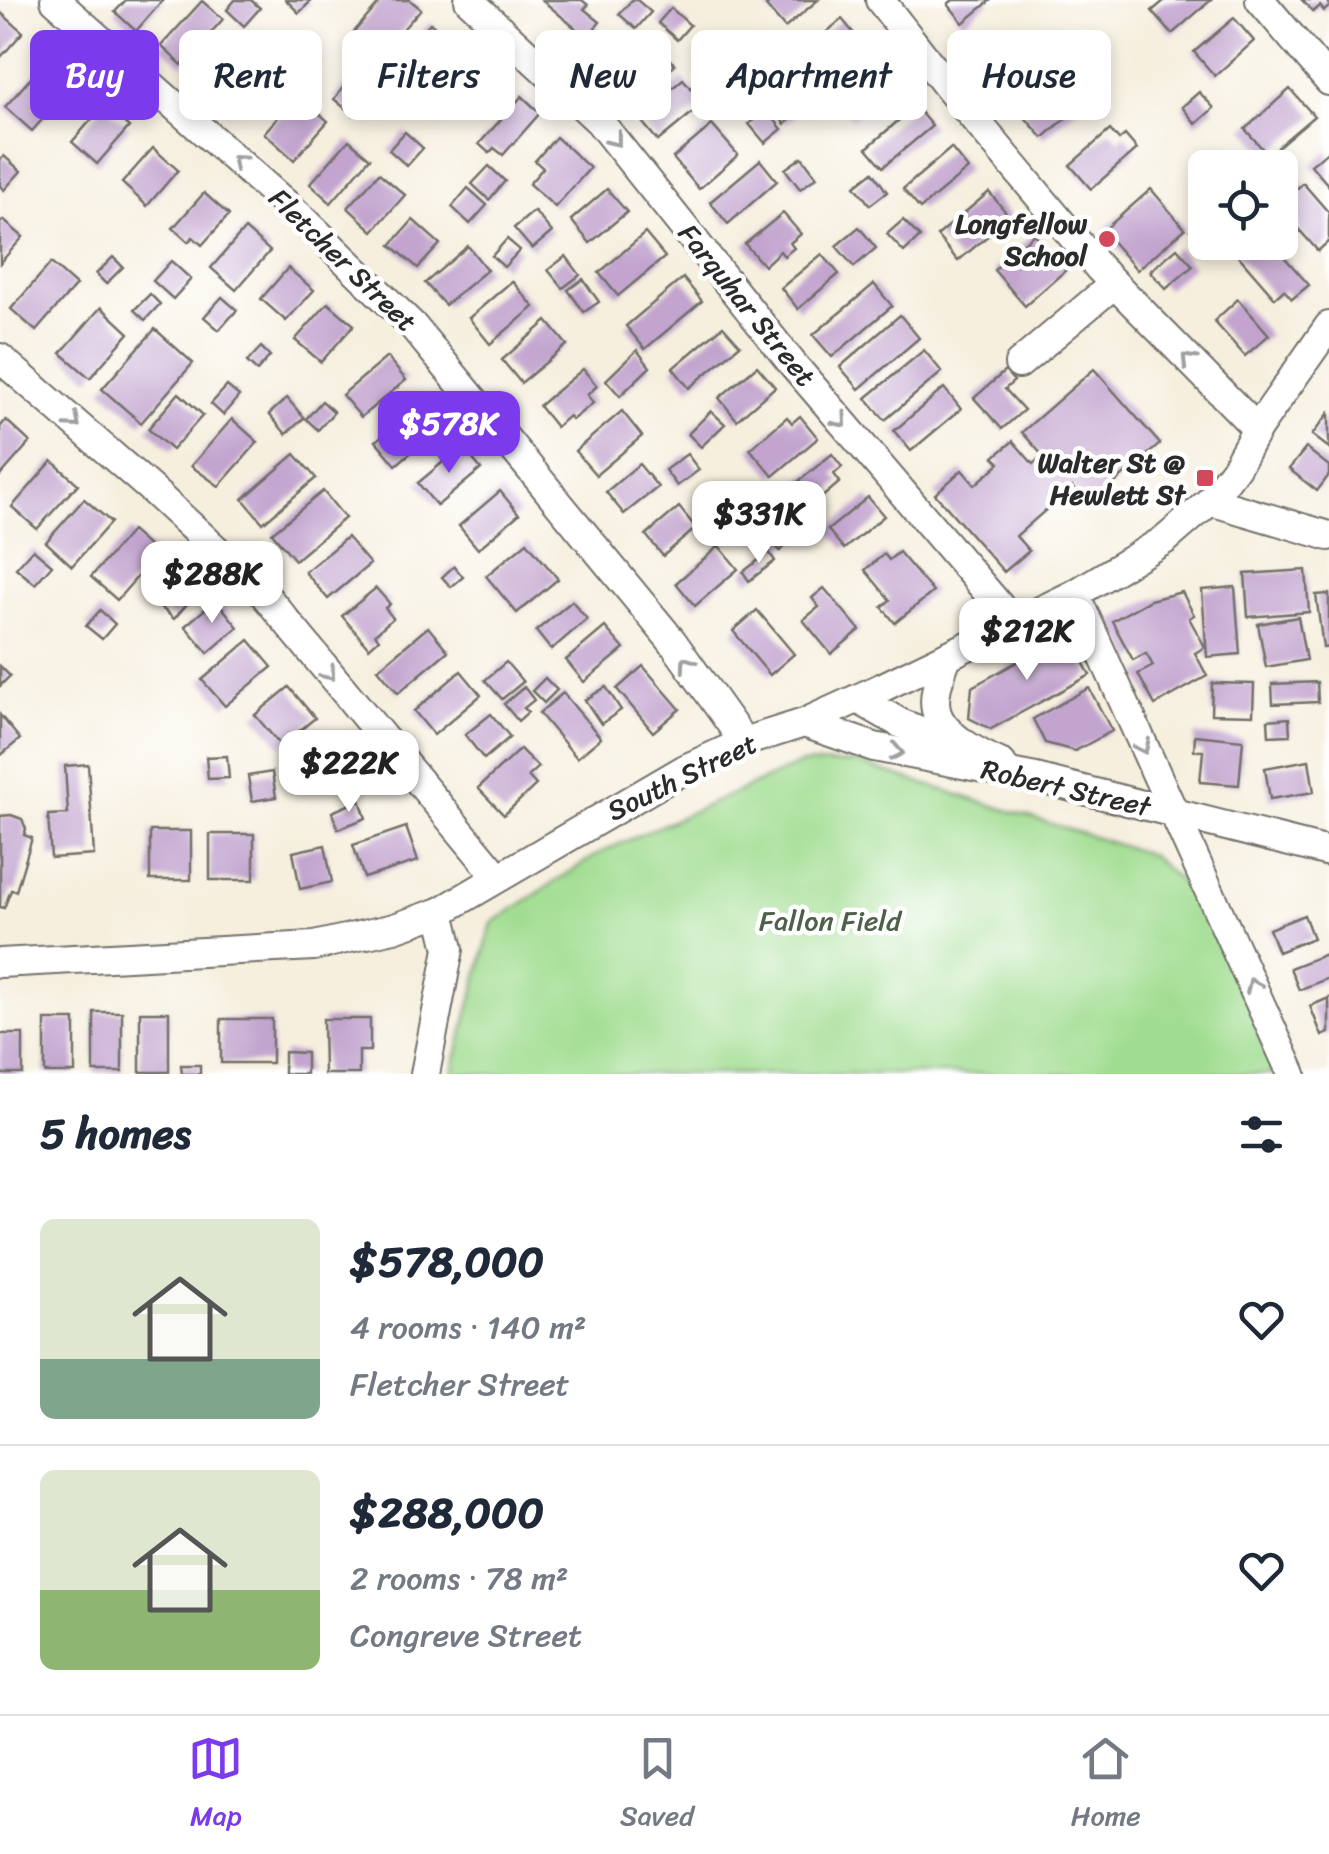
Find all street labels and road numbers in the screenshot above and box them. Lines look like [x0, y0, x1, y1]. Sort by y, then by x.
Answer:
street label: Fletcher Street [257, 176, 429, 344]
street label: Farquhar Street [665, 212, 829, 398]
street label: South Street [598, 719, 766, 835]
street label: Robert Street [976, 745, 1157, 832]

